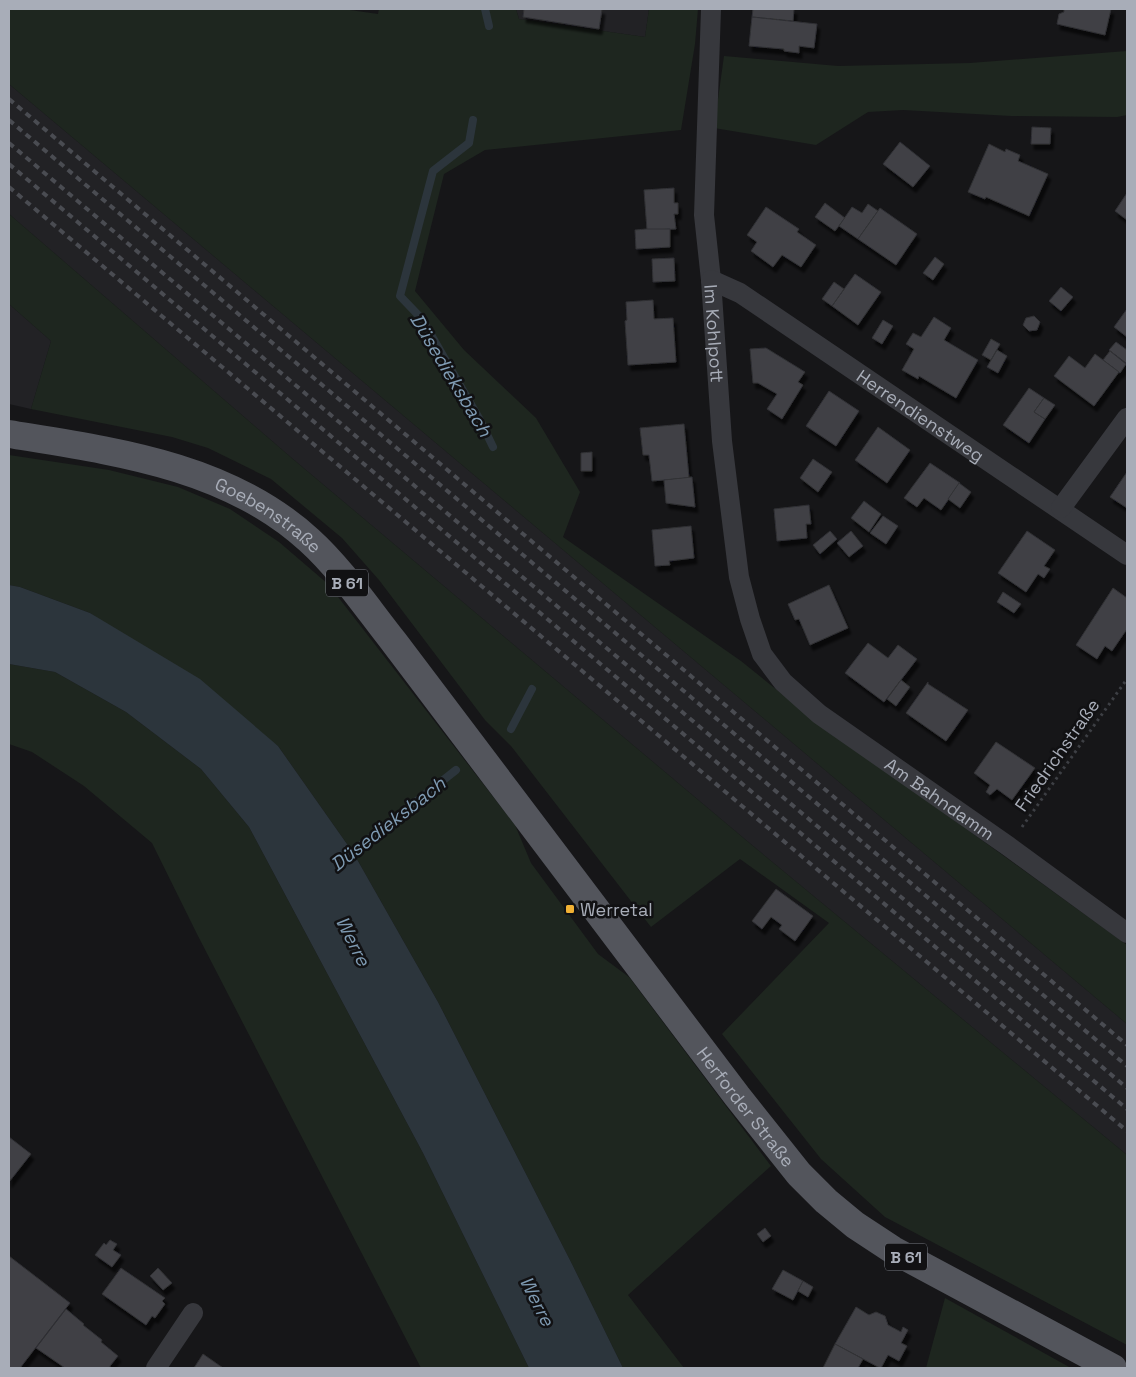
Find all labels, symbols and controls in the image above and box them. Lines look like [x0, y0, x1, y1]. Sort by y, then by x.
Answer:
street label: Im Kohlpott [700, 283, 729, 383]
water label: Düsedieksbach [404, 309, 498, 442]
street label: Herrendienstweg [852, 364, 989, 467]
street label: Goebenstraße [212, 472, 327, 558]
road number: B 61 [326, 570, 368, 596]
street label: Friedrichstraße [1010, 694, 1104, 816]
street label: Am Bahndamm [881, 752, 999, 845]
water label: Düsedieksbach [325, 771, 451, 877]
place label: Werretal [580, 898, 653, 921]
marker: Werretal [564, 903, 576, 915]
water label: Werre [330, 912, 376, 971]
street label: Herforder Straße [692, 1042, 800, 1171]
road number: B 61 [885, 1244, 927, 1270]
water label: Werre [514, 1272, 560, 1331]

